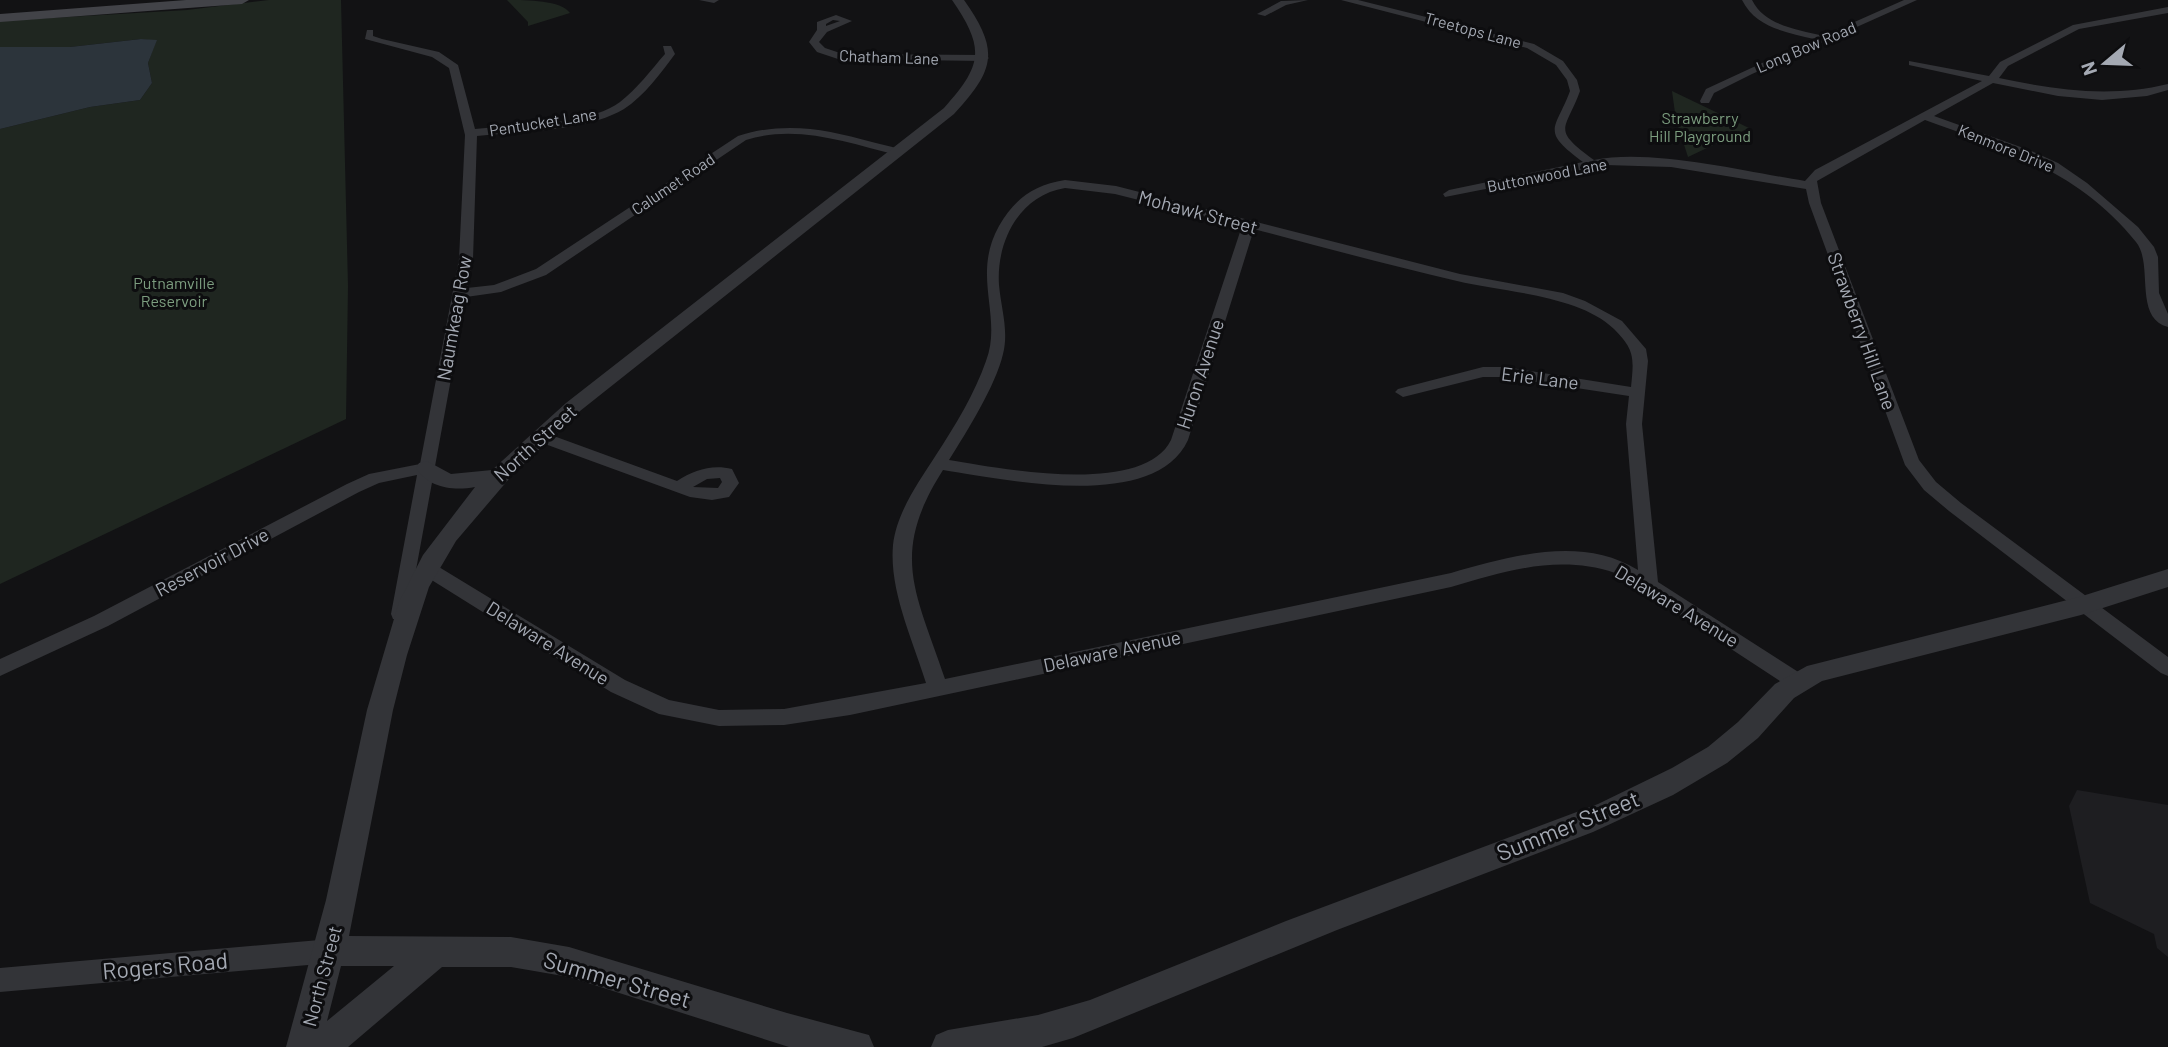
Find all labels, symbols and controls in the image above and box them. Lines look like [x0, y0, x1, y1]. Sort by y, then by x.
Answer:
street label: Treetops Lane [1423, 7, 1524, 52]
street label: Long Bow Road [1753, 17, 1859, 76]
north arrow [2070, 28, 2140, 98]
street label: Chatham Lane [839, 45, 939, 68]
text: N [2076, 59, 2101, 78]
street label: Pentucket Lane [488, 104, 598, 139]
park label: Strawberry Hill Playground [1649, 108, 1751, 145]
street label: Kenmore Drive [1956, 120, 2057, 175]
street label: Calumet Road [628, 149, 718, 218]
street label: Buttonwood Lane [1485, 154, 1609, 195]
street label: Mohawk Street [1136, 185, 1260, 239]
street label: Strawberry Hill Lane [1823, 249, 1902, 413]
street label: Naumkeag Row [431, 253, 476, 382]
park label: Putnamville Reservoir [133, 273, 215, 310]
street label: Huron Avenue [1171, 316, 1228, 432]
street label: Erie Lane [1500, 361, 1580, 394]
street label: North Street [489, 400, 581, 486]
street label: Reservoir Drive [151, 522, 272, 601]
street label: Delaware Avenue [1611, 560, 1743, 652]
street label: Delaware Avenue [483, 596, 614, 689]
street label: Delaware Avenue [1041, 625, 1183, 676]
street label: Summer Street [1492, 784, 1643, 866]
street label: North Street [297, 923, 346, 1029]
street label: Summer Street [541, 945, 694, 1013]
street label: Rogers Road [101, 946, 229, 984]

